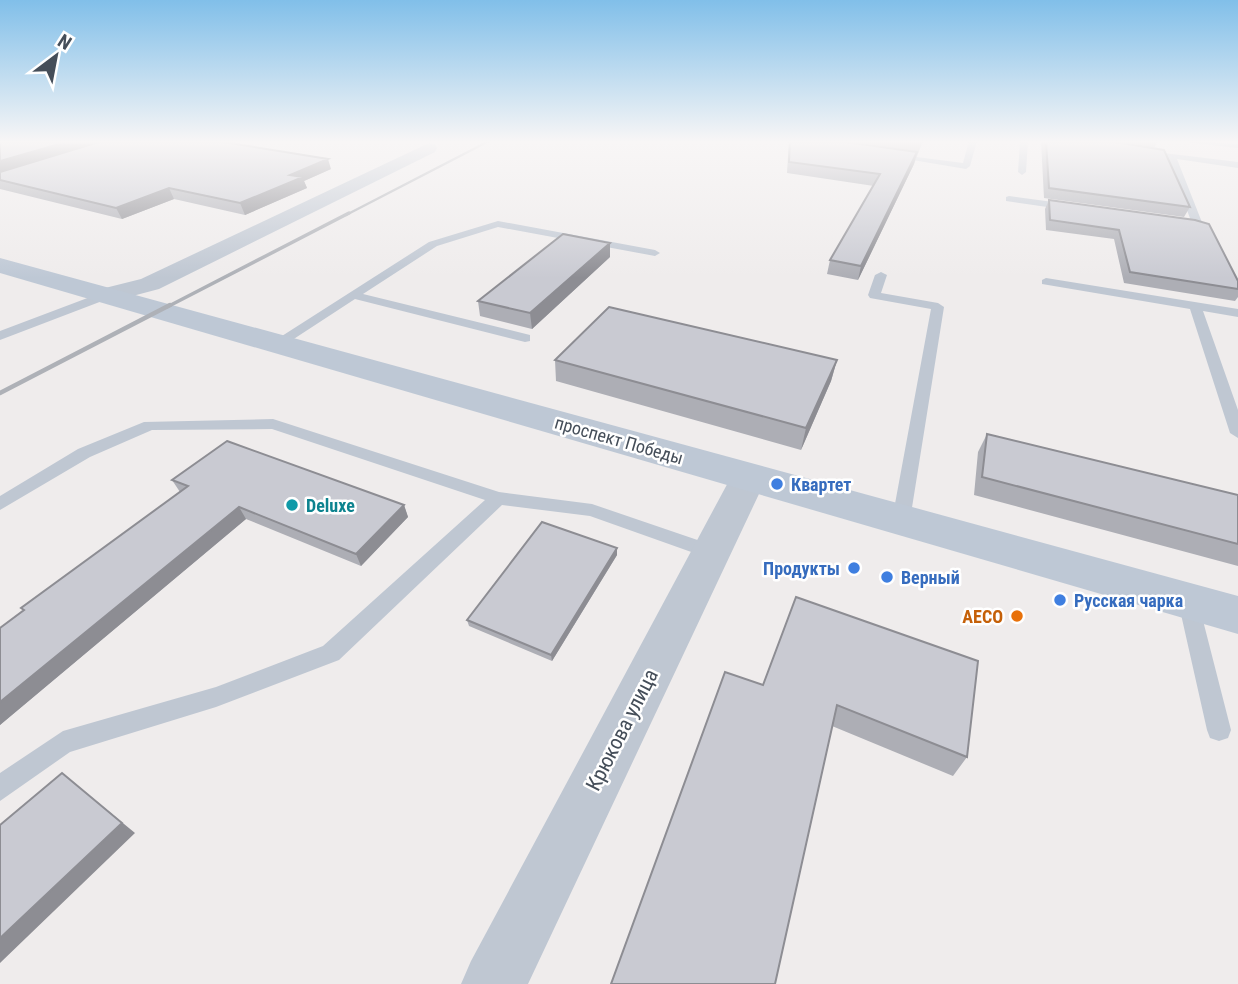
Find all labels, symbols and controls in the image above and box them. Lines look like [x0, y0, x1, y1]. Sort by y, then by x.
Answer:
north arrow [21, 21, 91, 91]
text: N [54, 29, 76, 55]
street label: проспект Победы [552, 412, 686, 468]
place label: Квартет [791, 474, 851, 495]
marker: Квартет [769, 476, 785, 492]
place label: Deluxe [306, 495, 355, 516]
marker: Deluxe [284, 497, 300, 513]
place label: Продукты [763, 558, 840, 579]
marker: Продукты [846, 560, 862, 576]
place label: Верный [901, 567, 960, 588]
marker: Верный [879, 569, 895, 585]
place label: Русская чарка [1074, 590, 1183, 611]
marker: Русская чарка [1052, 592, 1068, 608]
place label: AECO [962, 606, 1003, 627]
marker: AECO [1009, 608, 1025, 624]
street label: Крюкова улица [581, 665, 663, 795]

